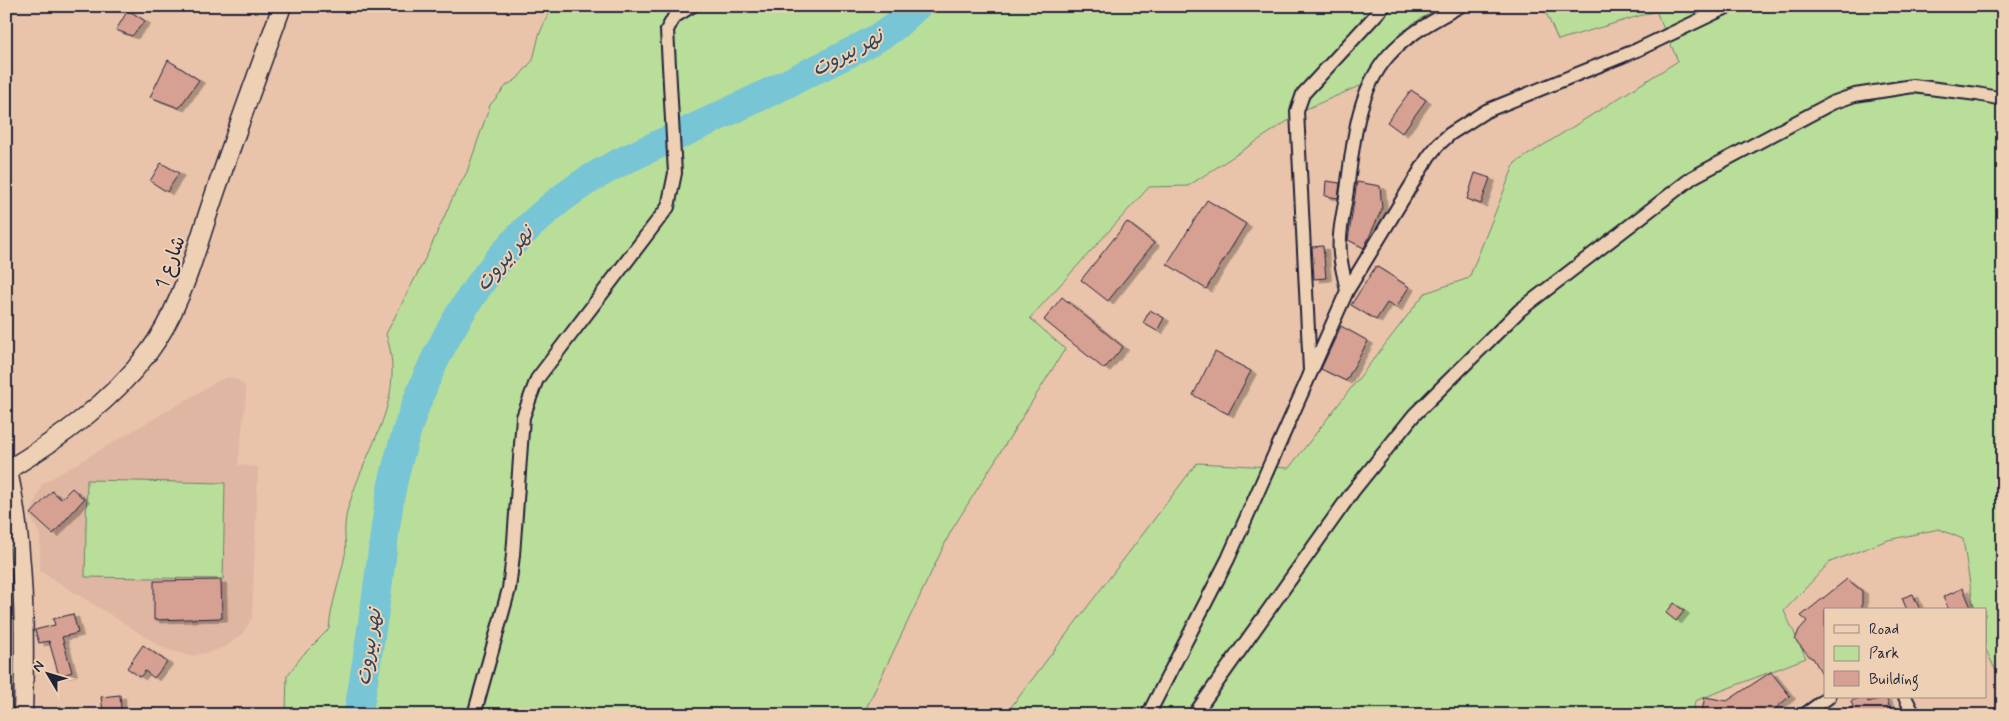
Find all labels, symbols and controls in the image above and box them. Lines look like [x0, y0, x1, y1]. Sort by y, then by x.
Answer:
water label: نهر بيروت [807, 22, 890, 83]
water label: نهر بيروت [470, 219, 542, 297]
street label: شارع 1 [149, 233, 192, 293]
water label: نهر بيروت [350, 605, 389, 687]
legend [1824, 608, 1986, 698]
text: Road [1869, 620, 1899, 640]
text: Park [1869, 644, 1899, 664]
north arrow [22, 648, 72, 698]
text: N [29, 657, 49, 676]
text: Building [1869, 670, 1919, 691]

